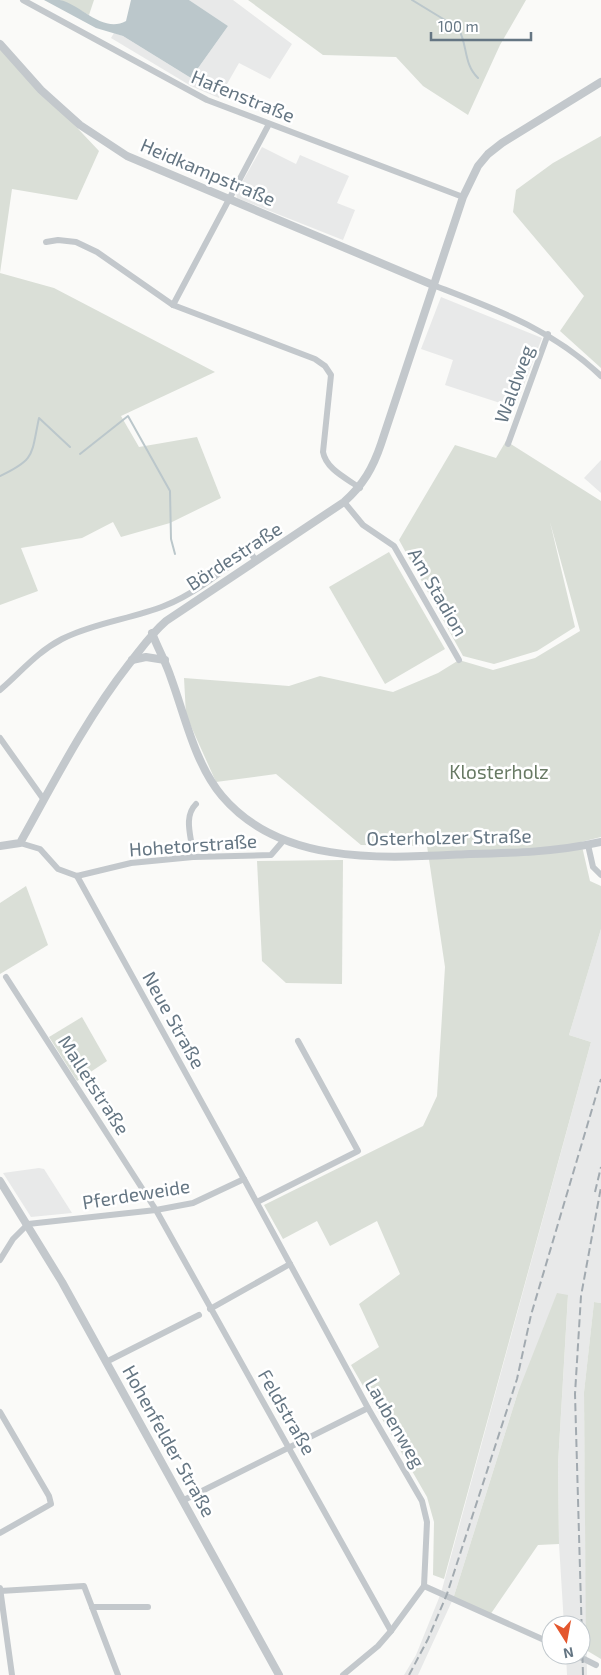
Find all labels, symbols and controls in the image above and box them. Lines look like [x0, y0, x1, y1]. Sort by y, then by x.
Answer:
scale bar [431, 10, 531, 42]
text: 100 m [438, 17, 479, 35]
street label: Hafenstraße [188, 64, 298, 127]
street label: Heidkampstraße [137, 133, 279, 210]
street label: Waldweg [489, 341, 538, 426]
street label: Bördestraße [182, 516, 286, 595]
street label: Am Stadion [404, 543, 473, 640]
park label: Klosterholz [449, 760, 549, 783]
street label: Osterholzer Straße [366, 824, 532, 849]
street label: Hohetorstraße [128, 829, 258, 860]
street label: Neue Straße [138, 967, 211, 1072]
street label: Malletstraße [54, 1031, 135, 1139]
street label: Pferdeweide [80, 1174, 191, 1213]
street label: Hohenfelder Straße [118, 1361, 221, 1521]
street label: Feldstraße [254, 1365, 321, 1458]
street label: Laubenweg [361, 1374, 430, 1472]
north arrow [541, 1615, 591, 1665]
text: N [562, 1644, 575, 1663]

